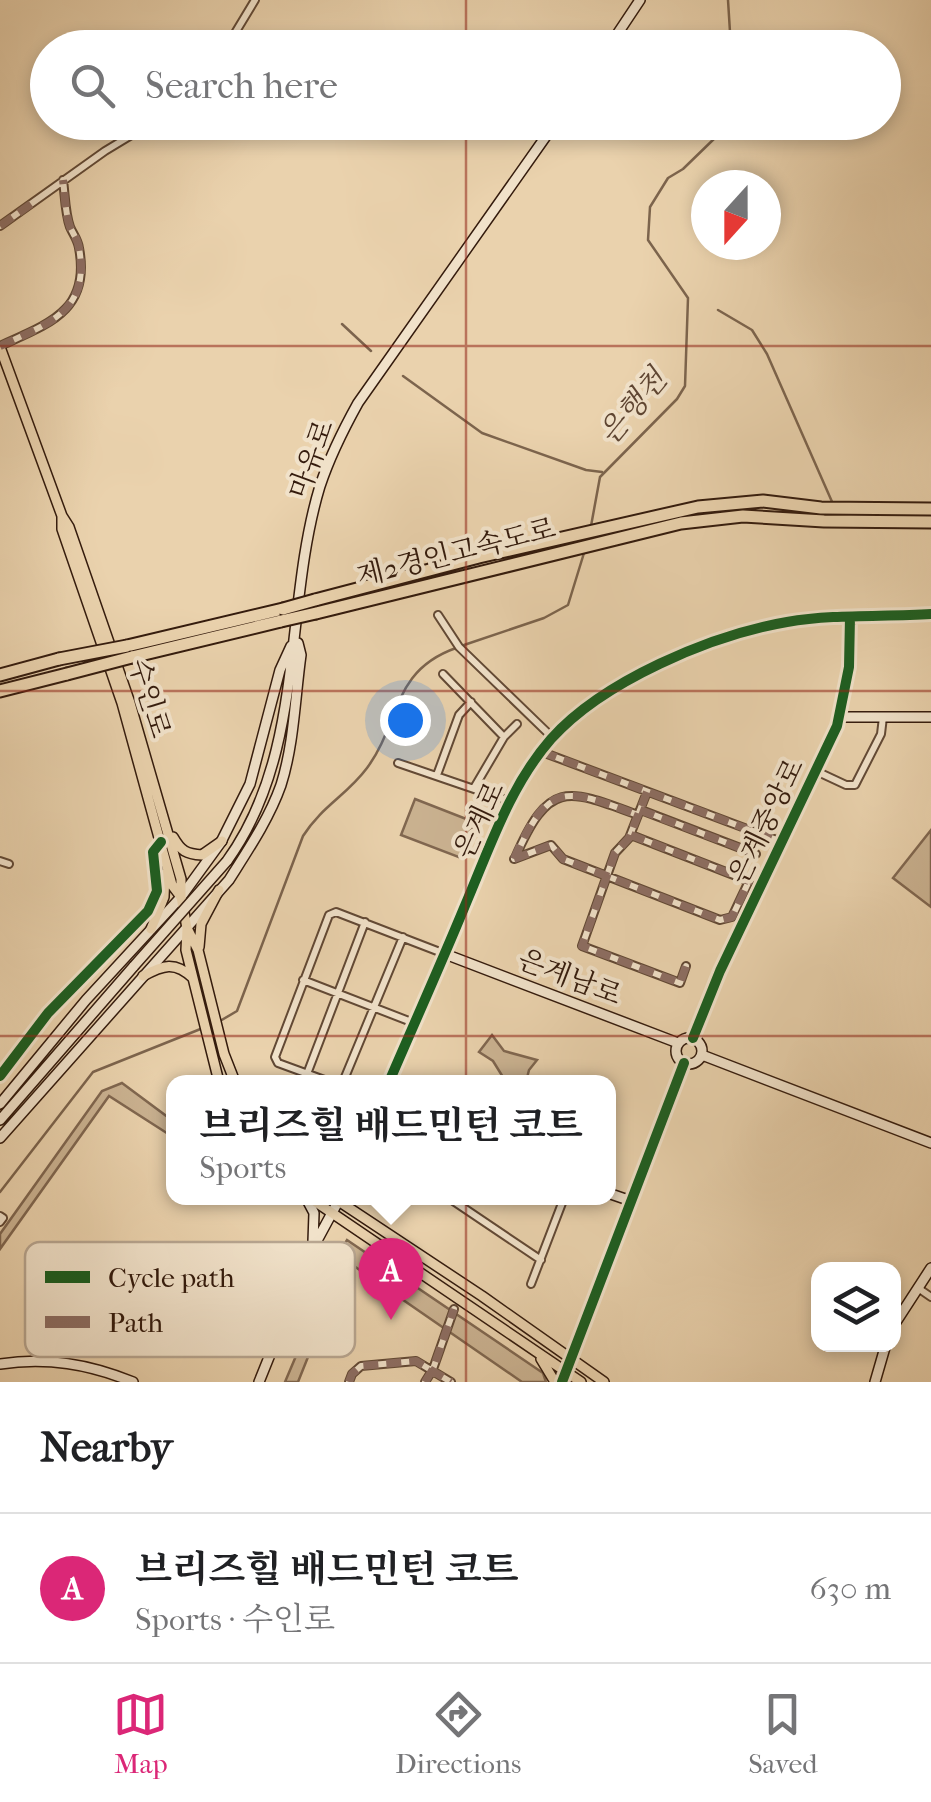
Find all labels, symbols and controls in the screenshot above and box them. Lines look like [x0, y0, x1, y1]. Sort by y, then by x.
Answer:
search box [30, 30, 901, 140]
icon: search [65, 58, 120, 113]
text: Search here [145, 63, 338, 108]
north arrow [691, 170, 781, 260]
water label: 은행천 [592, 361, 676, 452]
street label: 마유로 [282, 415, 340, 503]
street label: 제2경인고속도로 [353, 511, 559, 593]
street label: 수인로 [122, 654, 178, 742]
your location [380, 695, 431, 746]
street label: 은계중앙로 [722, 753, 810, 889]
street label: 은계로 [447, 776, 511, 864]
street label: 은계남로 [514, 942, 626, 1012]
popup [166, 1075, 616, 1205]
text: 브리즈힐 배드민턴 코트 [199, 1103, 583, 1148]
text: Sports [199, 1149, 286, 1186]
pin: A [358, 1238, 424, 1320]
legend [25, 1242, 355, 1357]
text: Cycle path [108, 1261, 235, 1294]
map controls [811, 1262, 901, 1352]
button: layers [811, 1262, 901, 1352]
text: Path [108, 1306, 164, 1339]
text: Nearby [40, 1423, 172, 1472]
text: 브리즈힐 배드민턴 코트 [135, 1547, 518, 1592]
text: A [62, 1570, 83, 1607]
text: 630 m [809, 1570, 891, 1607]
text: Sports · 수인로 [135, 1601, 335, 1638]
tab: Map [113, 1687, 168, 1780]
tab: Directions [395, 1687, 521, 1780]
tab: Saved [748, 1687, 818, 1780]

